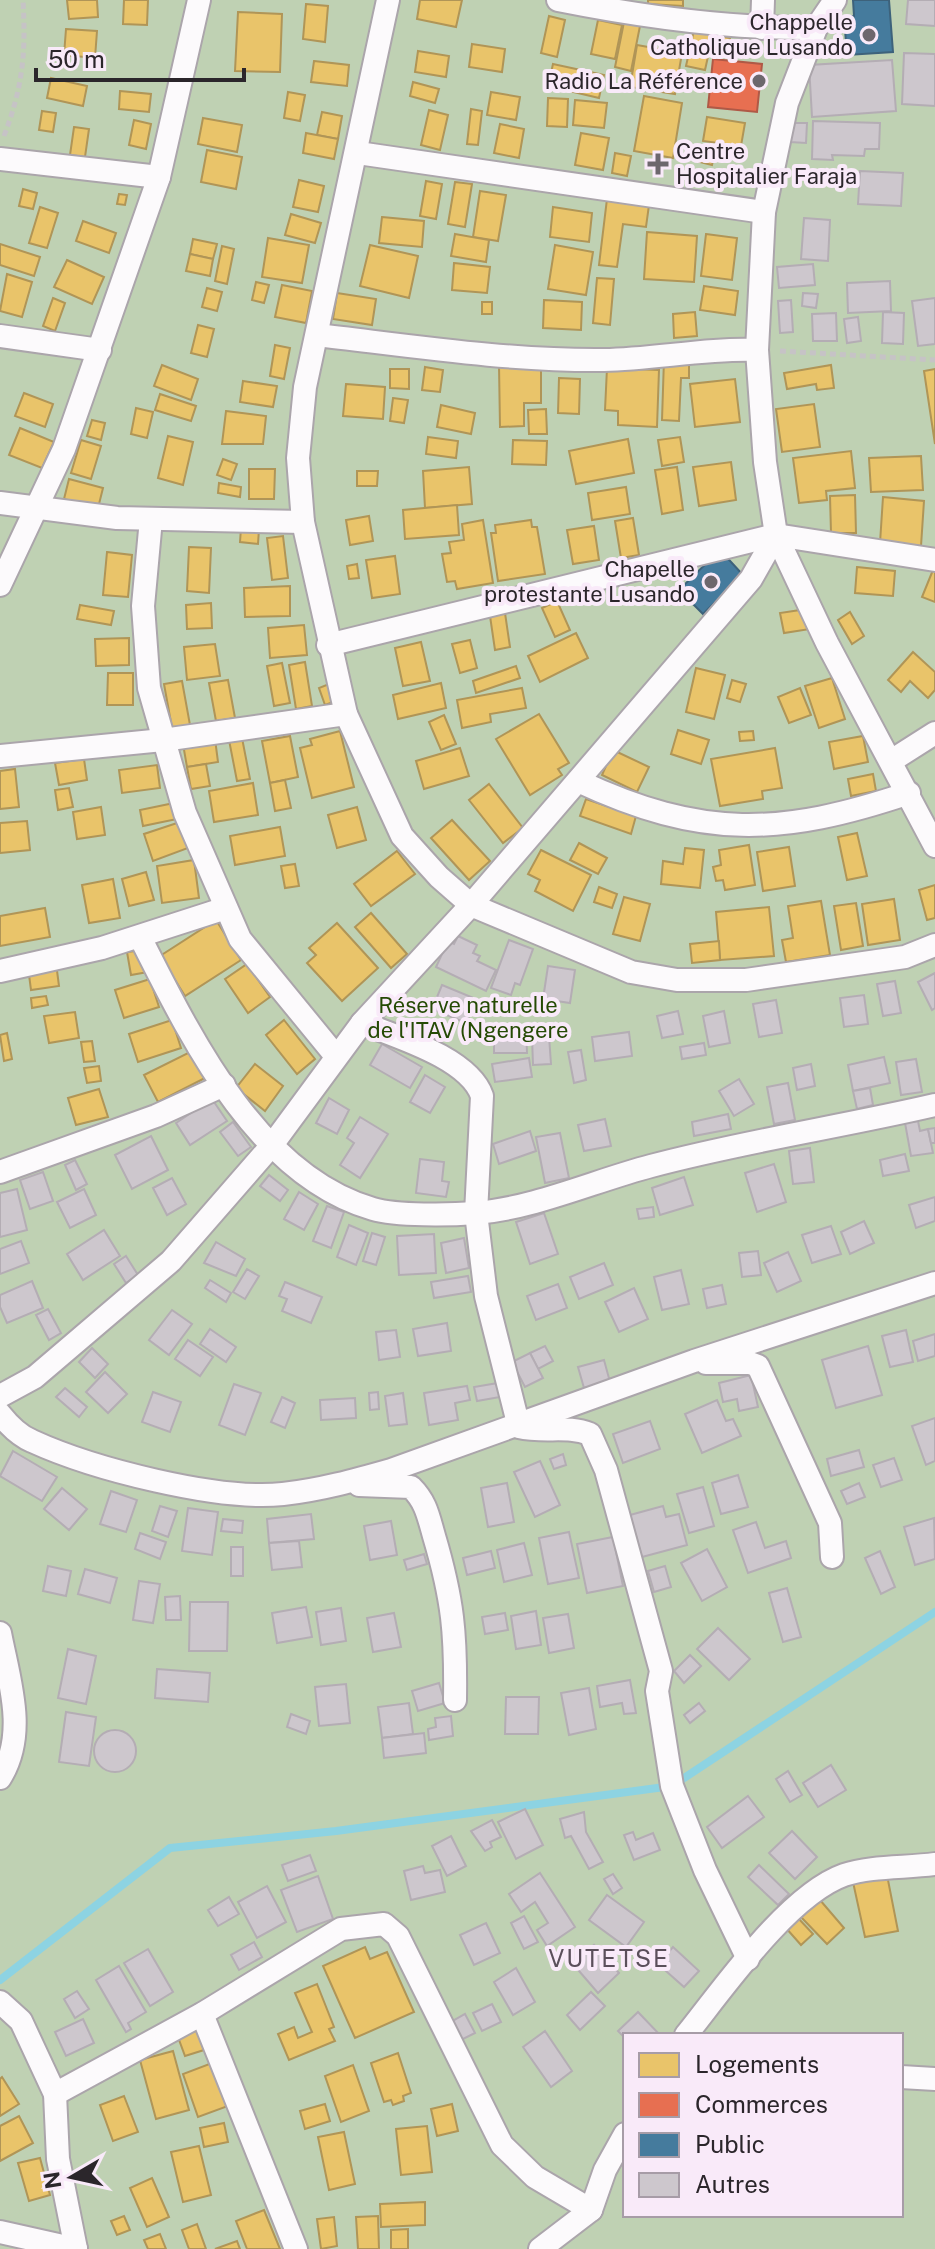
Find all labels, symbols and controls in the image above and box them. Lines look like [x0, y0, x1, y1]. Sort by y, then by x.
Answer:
place label: Chappelle Catholique Lusando [650, 9, 853, 60]
marker: Chappelle Catholique Lusando [860, 26, 878, 44]
scale bar [36, 32, 244, 82]
text: 50 m [48, 45, 105, 73]
place label: Radio La Référence [544, 68, 743, 94]
marker: Radio La Référence [750, 72, 768, 90]
place label: Centre Hospitalier Faraja [676, 138, 857, 189]
marker: Centre Hospitalier Faraja [647, 153, 669, 175]
place label: Chapelle protestante Lusando [484, 556, 695, 607]
marker: Chapelle protestante Lusando [702, 573, 720, 591]
park label: Réserve naturelle de l'ITAV (Ngengere [368, 992, 568, 1043]
district label: VUTETSE [548, 1944, 670, 1972]
legend [623, 2033, 903, 2217]
text: Logements [695, 2050, 819, 2078]
text: Commerces [695, 2090, 828, 2118]
text: Public [695, 2130, 765, 2158]
north arrow [32, 2137, 112, 2217]
text: N [38, 2170, 66, 2191]
text: Autres [695, 2170, 770, 2198]

